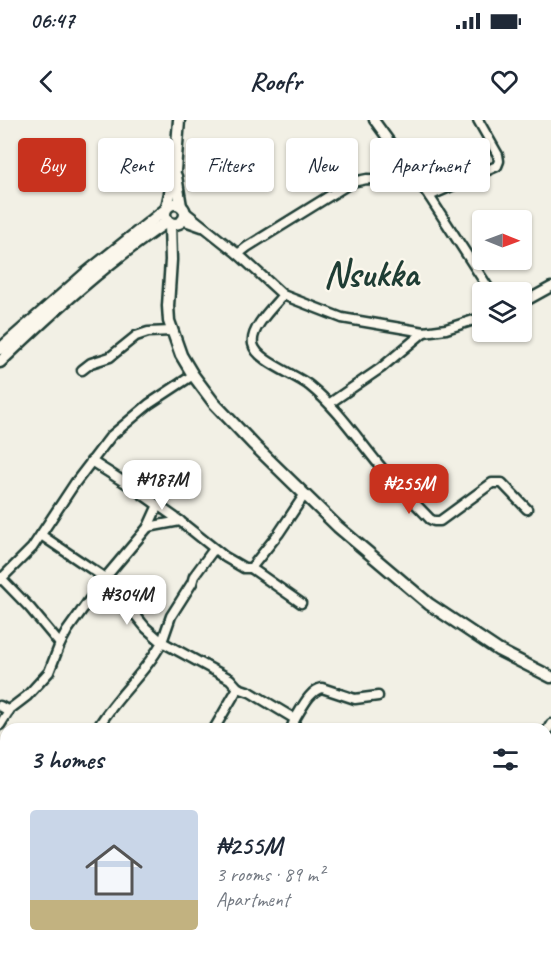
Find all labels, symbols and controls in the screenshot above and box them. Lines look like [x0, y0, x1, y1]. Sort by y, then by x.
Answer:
text: 06:47 [30, 7, 74, 35]
text: Roofr [250, 64, 301, 98]
icon: back [30, 65, 63, 98]
icon: heart [488, 65, 521, 98]
chip: Buy [18, 138, 86, 192]
chip: Rent [98, 138, 174, 192]
chip: Filters [186, 138, 274, 192]
chip: New [286, 138, 358, 192]
chip: Apartment [370, 138, 490, 192]
north arrow [472, 210, 532, 270]
map controls [472, 210, 532, 342]
district label: Nsukka [324, 250, 422, 297]
button: layers [472, 282, 532, 342]
pin: ₦187M [120, 460, 204, 511]
pin: ₦255M [367, 464, 451, 515]
text: ₦187M [136, 467, 188, 492]
text: ₦255M [384, 471, 434, 496]
pin: ₦304M [85, 575, 169, 626]
text: ₦304M [101, 582, 153, 607]
text: 3 homes [30, 743, 103, 776]
icon: filters [489, 743, 522, 776]
text: ₦255M [216, 829, 282, 862]
icon: home [78, 834, 150, 906]
text: 3 rooms · 89 m² [216, 862, 324, 887]
text: Apartment [216, 887, 289, 912]

